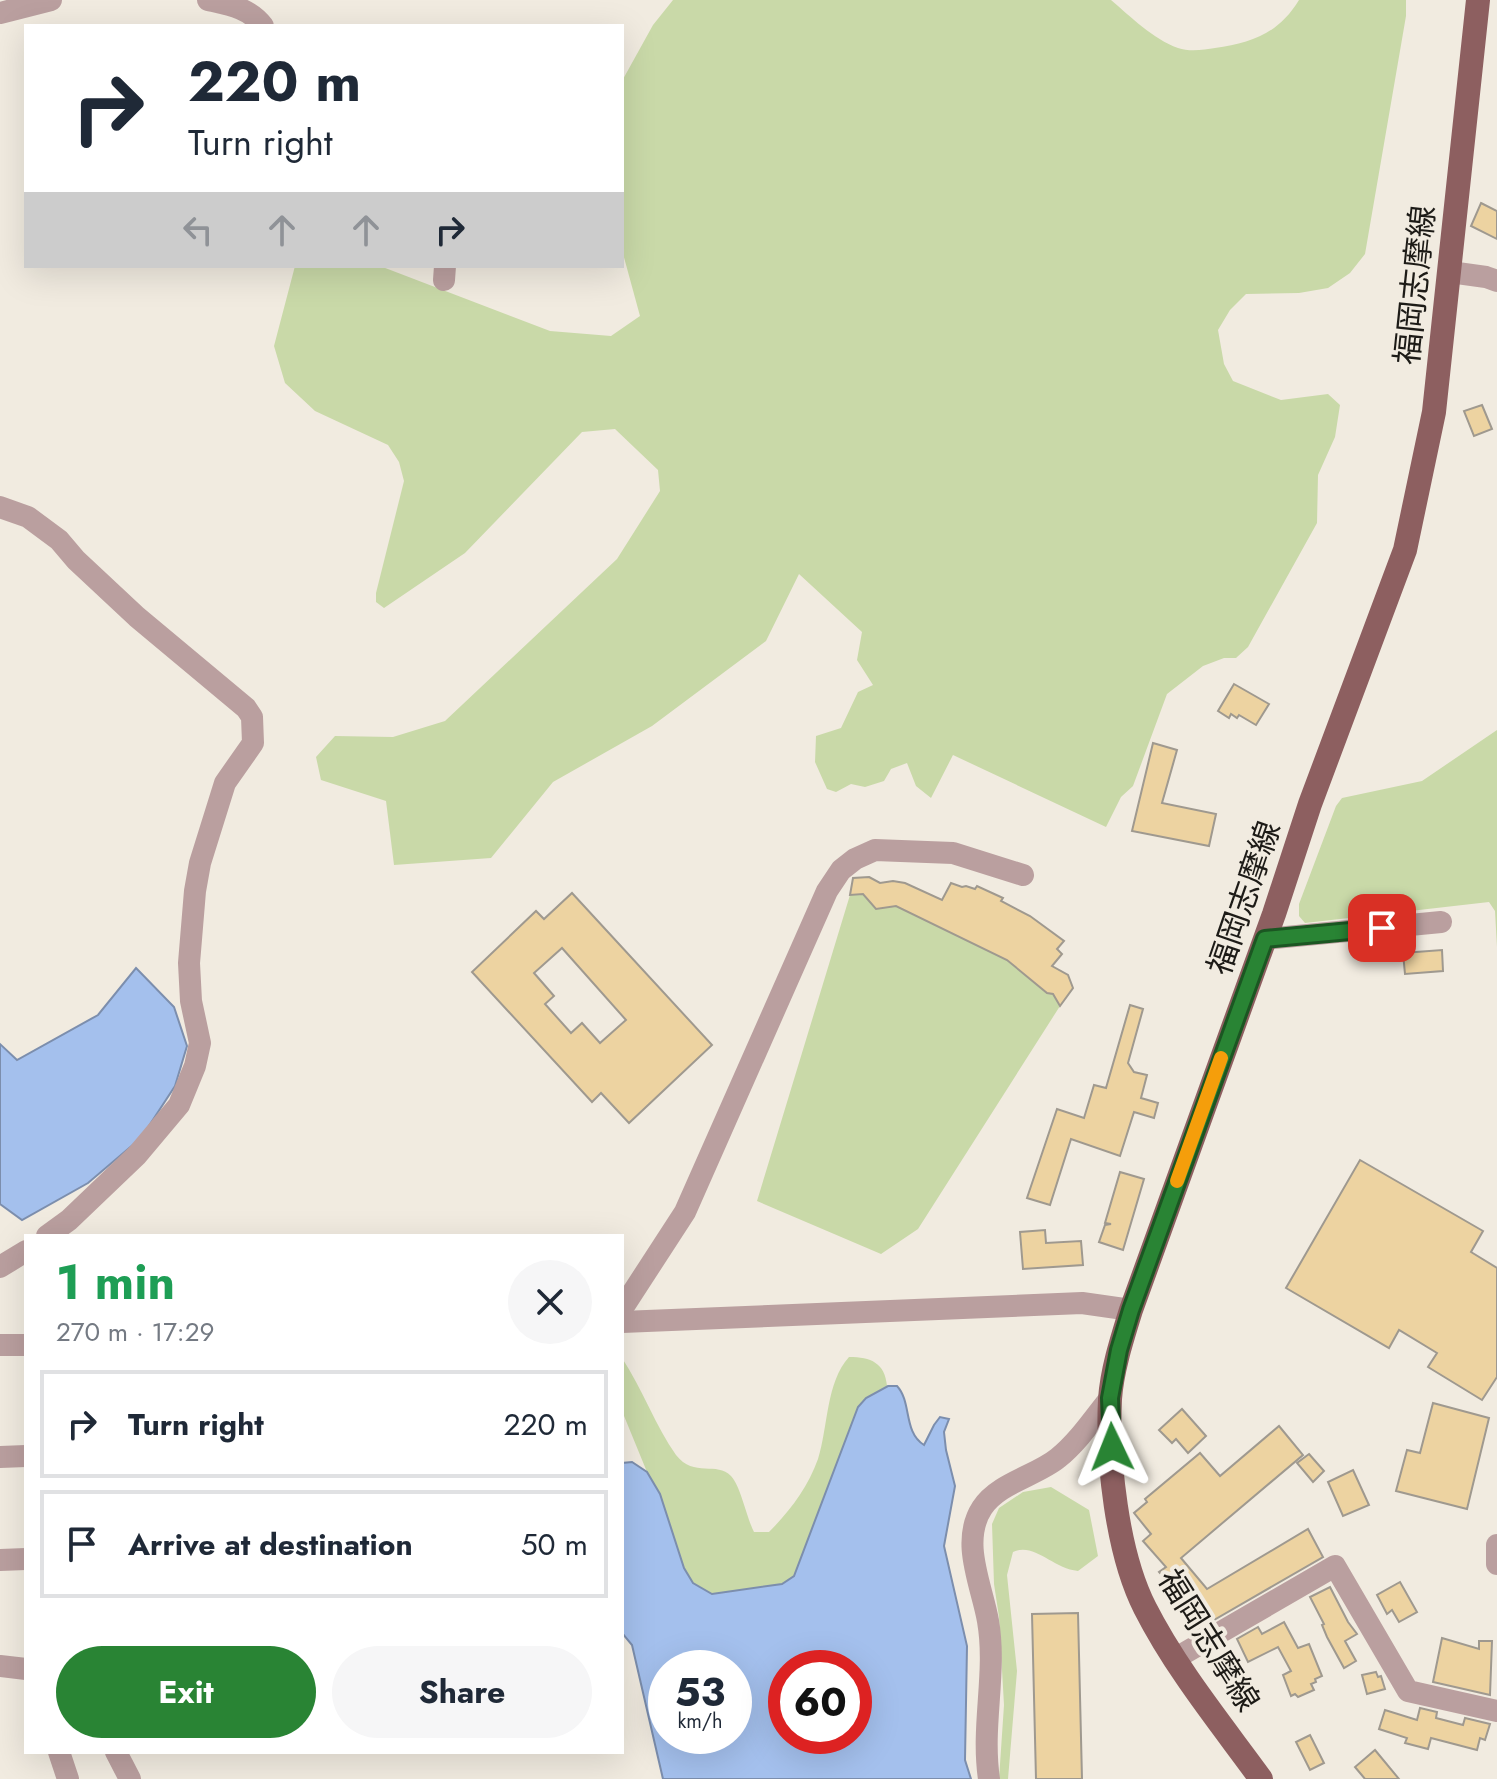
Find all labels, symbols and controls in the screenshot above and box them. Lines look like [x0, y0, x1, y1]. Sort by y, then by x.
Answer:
text: 220 m [188, 41, 361, 122]
icon: right [56, 56, 160, 160]
text: Turn right [188, 116, 333, 168]
street label: 福岡志摩線 [1384, 203, 1446, 367]
icon: left [176, 208, 220, 252]
icon: ahead [260, 208, 304, 252]
icon: ahead [344, 208, 388, 252]
icon: right [428, 208, 472, 252]
street label: 福岡志摩線 [1196, 815, 1292, 981]
pin [1348, 894, 1416, 962]
icon: arrive [1360, 906, 1404, 950]
text: 1 min [56, 1248, 175, 1317]
button: close [508, 1260, 592, 1344]
text: 270 m · 17:29 [56, 1313, 214, 1351]
icon: right [60, 1402, 104, 1446]
text: Turn right [128, 1403, 264, 1446]
text: 220 m [503, 1403, 588, 1446]
position arrow [1070, 1405, 1154, 1489]
icon: arrive [60, 1522, 104, 1566]
text: Arrive at destination [128, 1523, 413, 1566]
text: 50 m [521, 1523, 588, 1566]
street label: 福岡志摩線 [1147, 1560, 1271, 1720]
button: Exit [56, 1646, 316, 1738]
button: Share [332, 1646, 592, 1738]
speed limit sign: 60 [768, 1650, 872, 1754]
text: 53 [675, 1663, 725, 1721]
text: km/h [677, 1707, 723, 1736]

